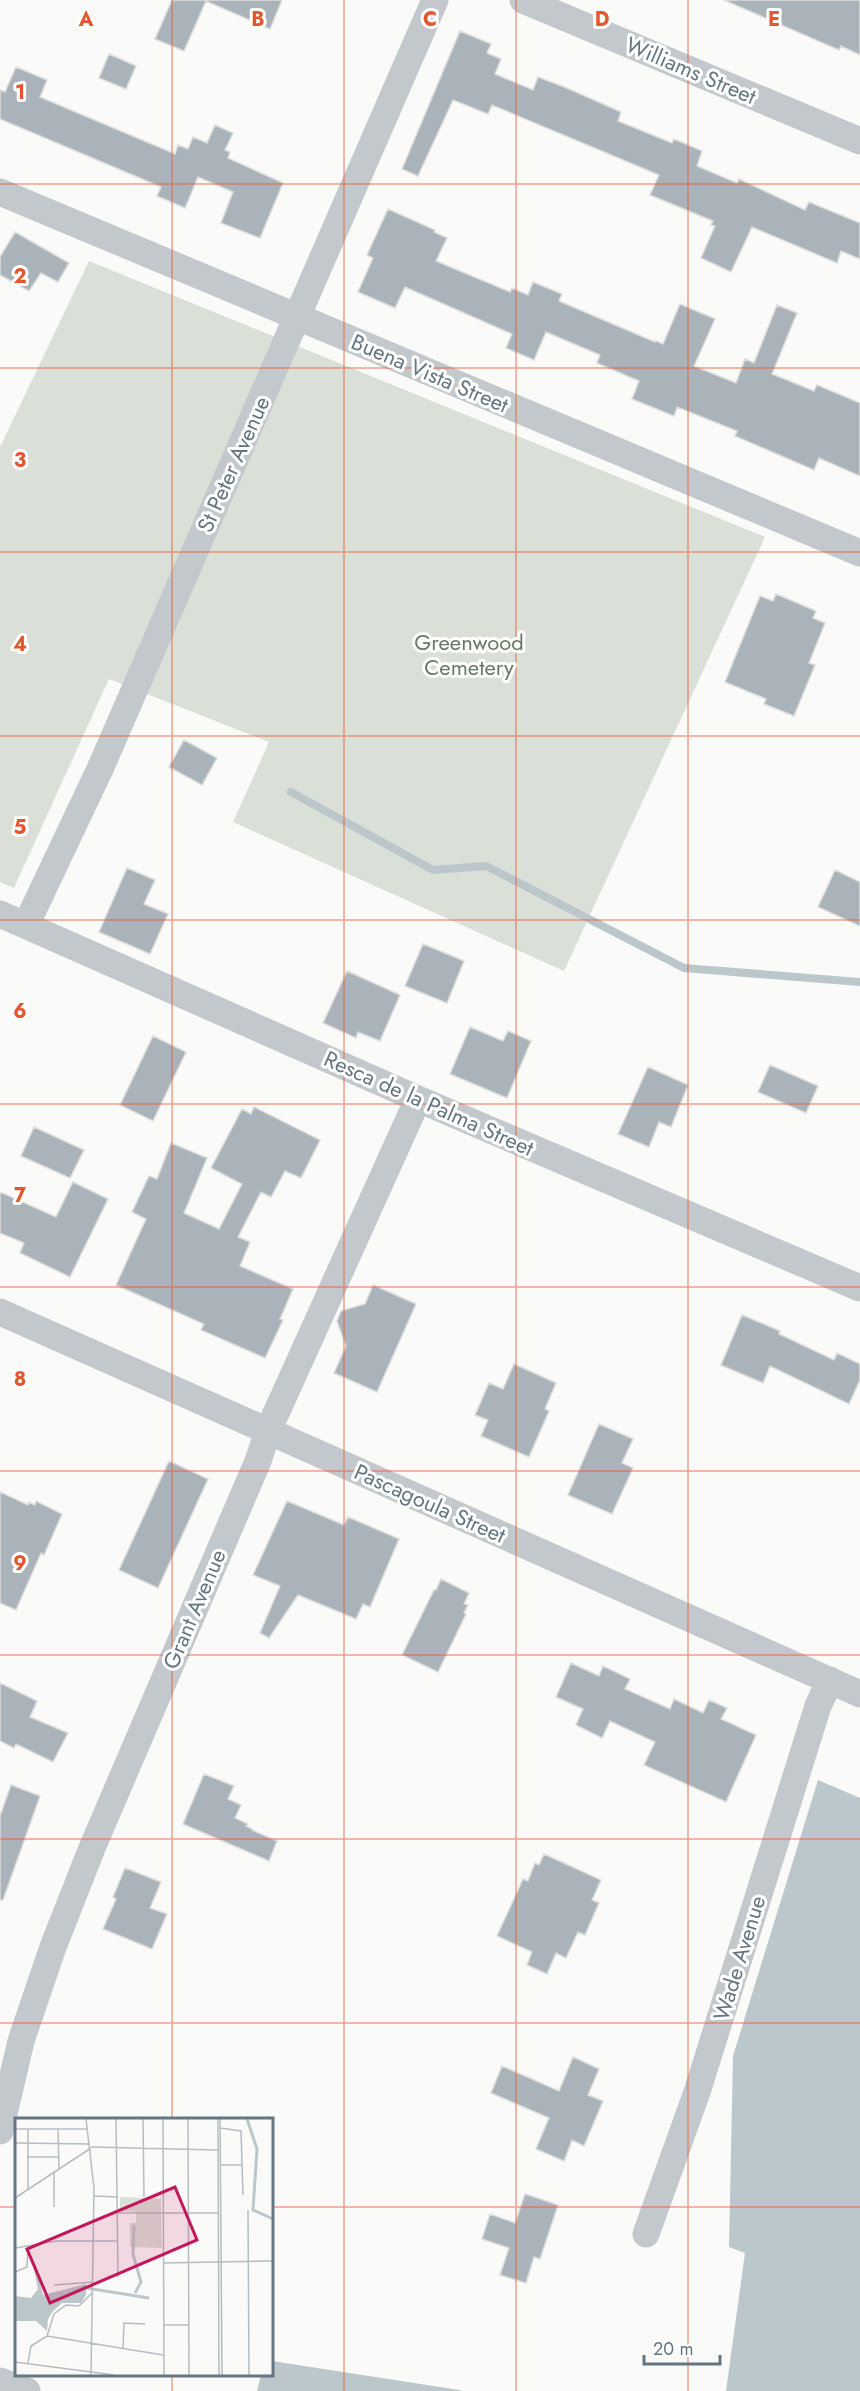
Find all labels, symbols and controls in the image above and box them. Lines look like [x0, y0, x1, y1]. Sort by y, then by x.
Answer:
text: A [78, 5, 94, 34]
text: B [251, 5, 265, 34]
text: C [423, 5, 437, 34]
text: D [595, 5, 609, 34]
text: E [768, 5, 780, 34]
street label: Williams Street [621, 28, 762, 112]
text: 1 [15, 78, 25, 107]
text: 2 [13, 262, 27, 291]
street label: Buena Vista Street [346, 325, 514, 421]
street label: St Peter Avenue [189, 391, 277, 537]
text: 3 [14, 446, 26, 475]
park label: Greenwood Cemetery [414, 626, 524, 683]
text: 4 [13, 630, 27, 659]
text: 5 [14, 813, 27, 842]
text: 6 [13, 997, 27, 1026]
street label: Resca de la Palma Street [319, 1042, 540, 1164]
text: 7 [14, 1181, 27, 1210]
text: 8 [14, 1365, 26, 1394]
street label: Pascagoula Street [349, 1455, 512, 1551]
street label: Grant Avenue [154, 1544, 234, 1674]
text: 9 [13, 1549, 27, 1578]
street label: Wade Avenue [705, 1892, 773, 2024]
inset map [15, 2118, 273, 2376]
scale bar [644, 2328, 720, 2366]
text: 20 m [653, 2336, 693, 2362]

